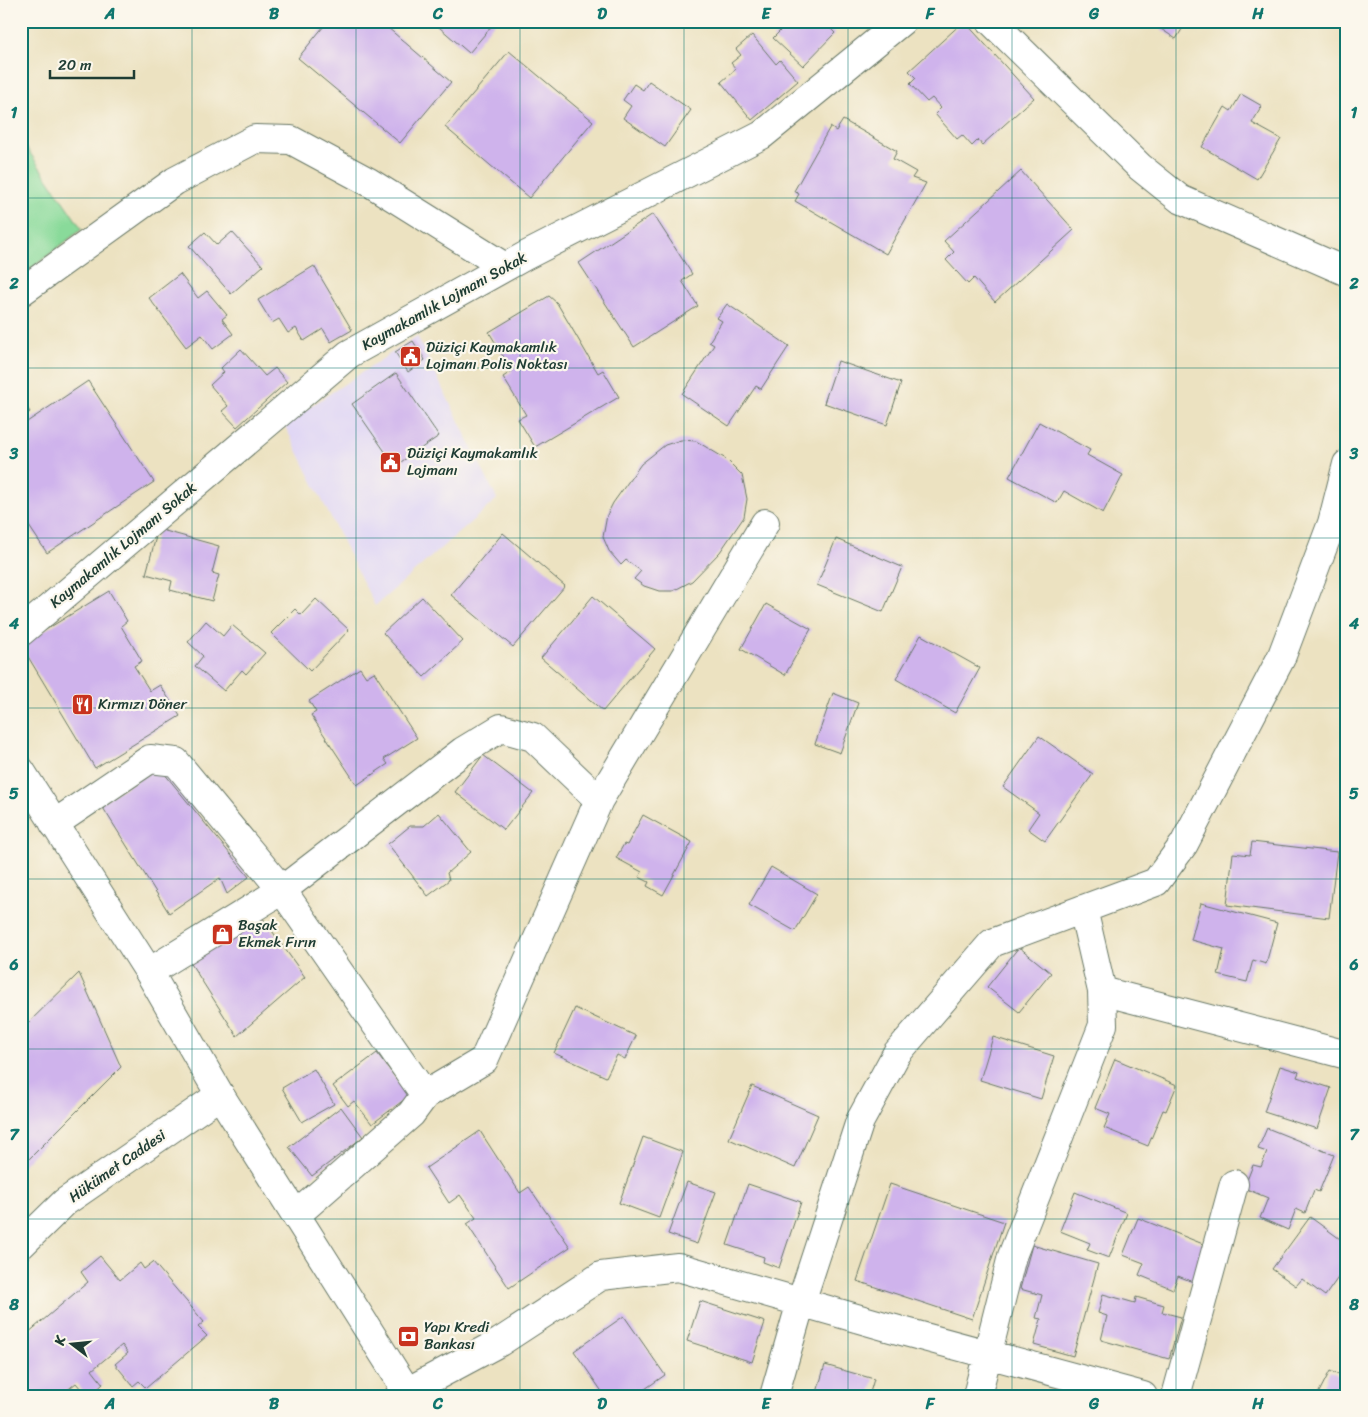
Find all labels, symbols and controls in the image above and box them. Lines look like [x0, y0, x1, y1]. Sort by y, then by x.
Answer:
text: A [104, 0, 115, 28]
text: B [269, 0, 280, 28]
text: C [432, 0, 444, 28]
text: D [597, 0, 607, 28]
text: E [762, 0, 772, 28]
text: F [925, 0, 936, 28]
text: G [1088, 0, 1100, 28]
text: H [1251, 0, 1264, 28]
scale bar [50, 48, 134, 80]
text: 20 m [58, 52, 92, 78]
text: 1 [11, 98, 18, 127]
text: 1 [1351, 98, 1358, 127]
street label: Kaymakamlık Lojmanı Sokak [356, 245, 532, 357]
text: 2 [8, 269, 19, 298]
text: 2 [1348, 269, 1359, 298]
place label: Düziçi Kaymakamlık Lojmanı Polis Noktası [426, 334, 568, 377]
public building icon: Düziçi Kaymakamlık Lojmanı Polis Noktası [398, 344, 422, 368]
text: 3 [9, 439, 19, 468]
text: 3 [1349, 439, 1359, 468]
place label: Düziçi Kaymakamlık Lojmanı [407, 440, 539, 483]
public building icon: Düziçi Kaymakamlık Lojmanı [379, 450, 403, 474]
street label: Kaymakamlık Lojmanı Sokak [43, 475, 203, 615]
text: 4 [8, 609, 19, 638]
text: 4 [1348, 609, 1359, 638]
place label: Kırmızı Döner [98, 691, 188, 717]
restaurant icon: Kırmızı Döner [70, 692, 94, 716]
text: 5 [9, 779, 19, 808]
text: 5 [1349, 779, 1359, 808]
place label: Başak Ekmek Fırın [238, 912, 316, 955]
shop icon: Başak Ekmek Fırın [210, 922, 234, 946]
text: 6 [8, 950, 19, 979]
text: 6 [1348, 950, 1359, 979]
text: 7 [9, 1120, 20, 1149]
text: 7 [1349, 1120, 1360, 1149]
street label: Hükümet Caddesi [63, 1122, 172, 1209]
text: 8 [8, 1290, 19, 1319]
text: 8 [1348, 1290, 1359, 1319]
place label: Yapı Kredi Bankası [424, 1314, 490, 1357]
north arrow [48, 1320, 98, 1370]
bank icon: Yapı Kredi Bankası [396, 1324, 420, 1348]
text: K [47, 1332, 74, 1349]
text: A [104, 1389, 115, 1417]
text: B [269, 1389, 280, 1417]
text: C [432, 1389, 444, 1417]
text: D [597, 1389, 607, 1417]
text: E [762, 1389, 772, 1417]
text: F [925, 1389, 936, 1417]
text: G [1088, 1389, 1100, 1417]
text: H [1251, 1389, 1264, 1417]

